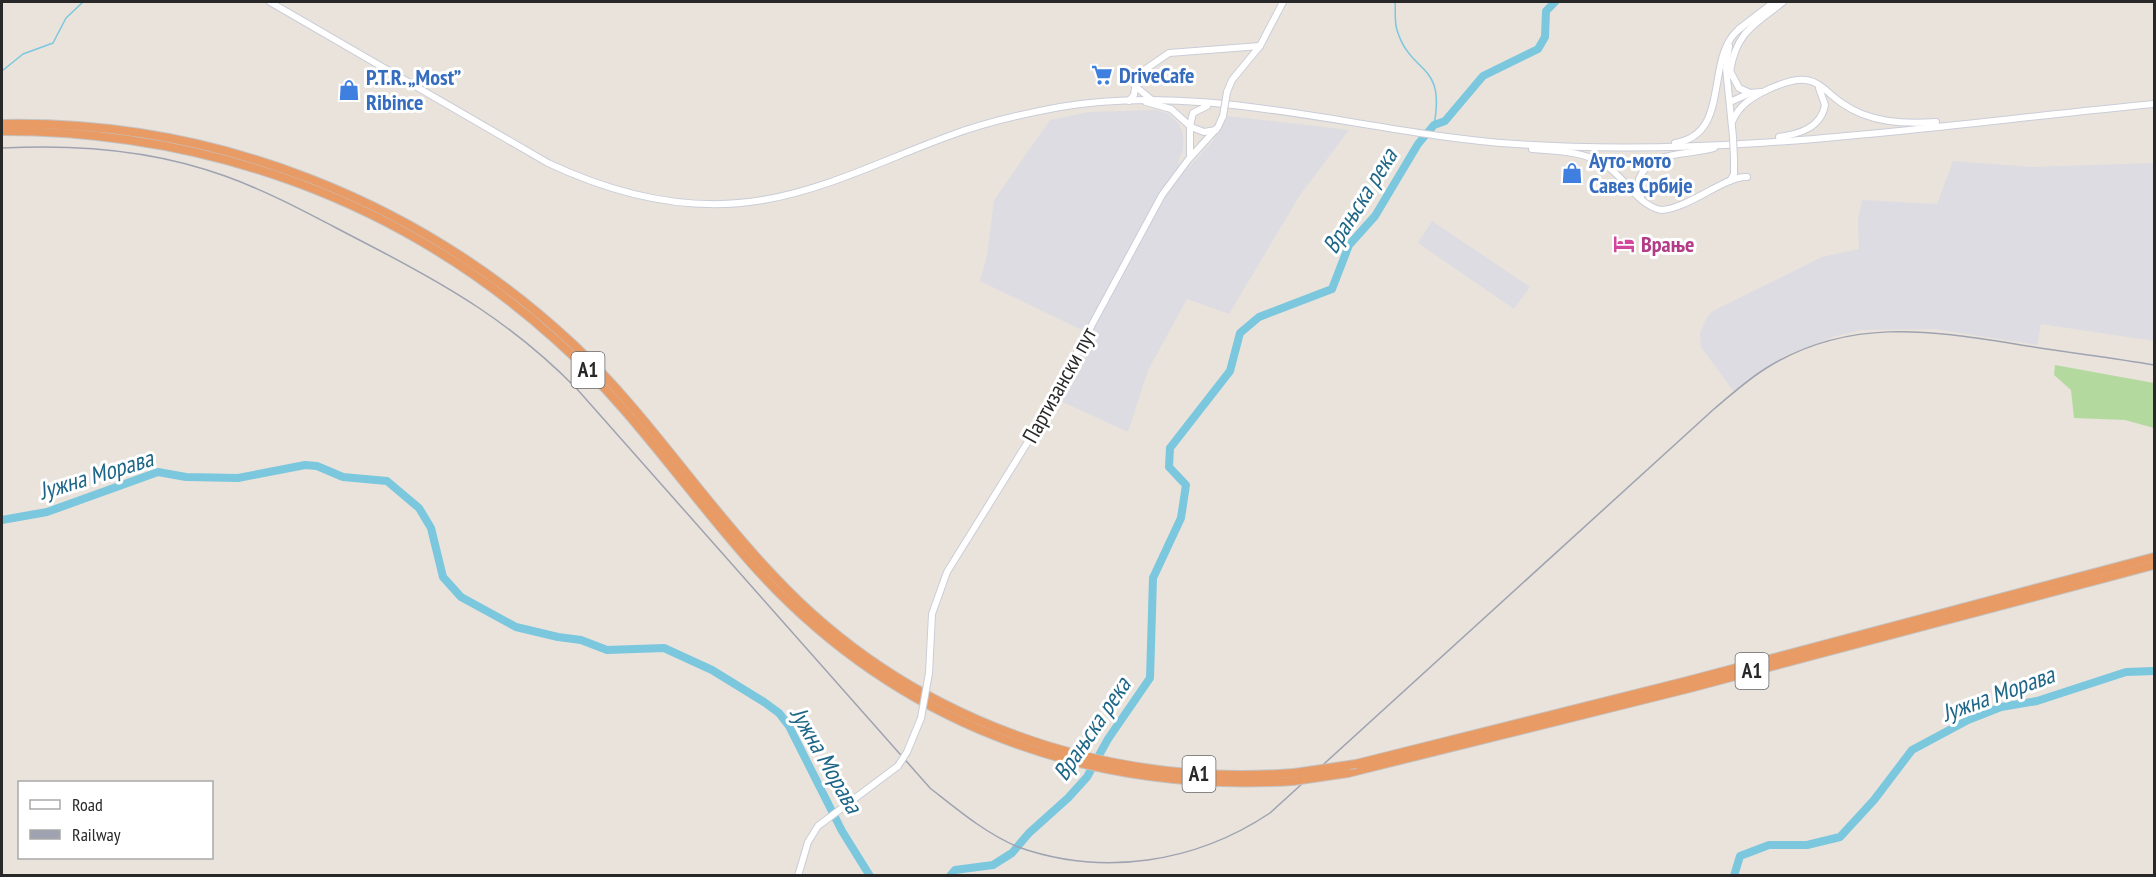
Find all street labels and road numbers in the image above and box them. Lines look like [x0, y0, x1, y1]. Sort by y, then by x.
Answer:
street label: Партизански пут [1016, 321, 1103, 448]
road number: A1 [572, 352, 604, 388]
road number: A1 [1736, 653, 1768, 689]
road number: A1 [1182, 756, 1216, 792]

